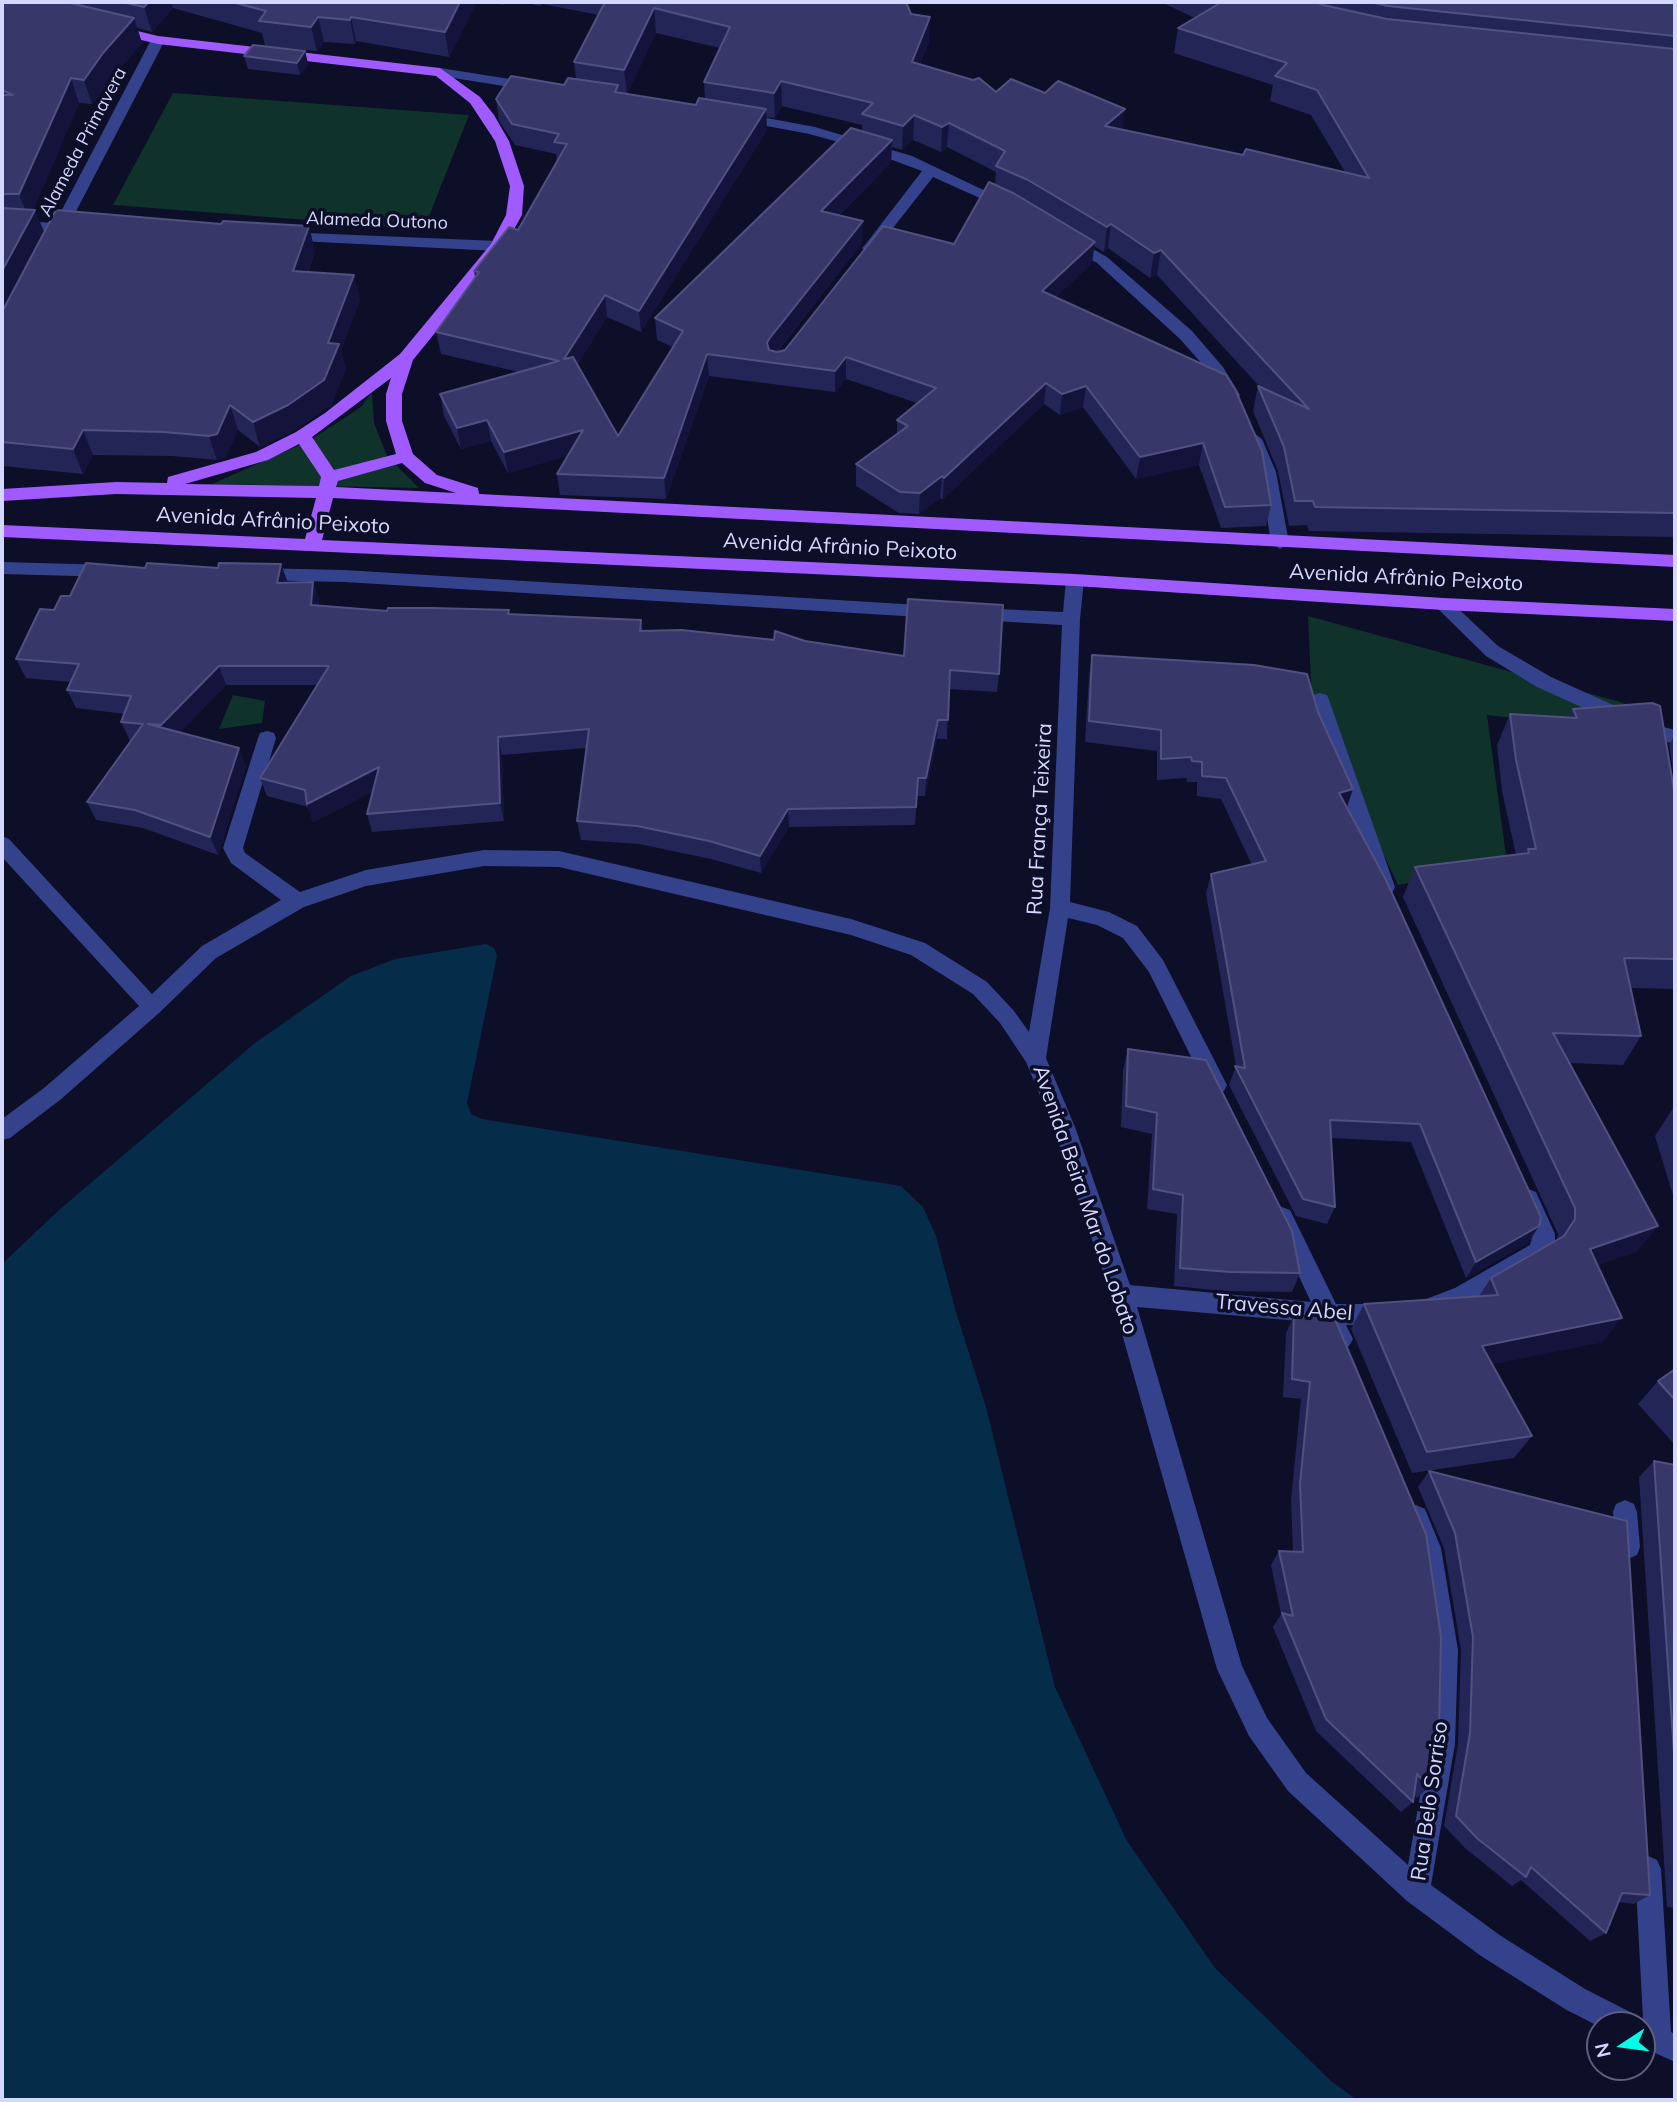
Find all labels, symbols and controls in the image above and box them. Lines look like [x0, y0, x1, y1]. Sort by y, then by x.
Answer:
street label: Alameda Primavera [35, 64, 131, 220]
street label: Alameda Outono [306, 208, 448, 234]
street label: Avenida Afrânio Peixoto [155, 502, 391, 540]
street label: Avenida Afrânio Peixoto [722, 528, 958, 566]
street label: Avenida Afrânio Peixoto [1288, 559, 1524, 597]
street label: Rua França Teixeira [1022, 722, 1058, 916]
street label: Avenida Beira Mar do Lobato [1027, 1062, 1143, 1338]
street label: Travessa Abel [1215, 1289, 1353, 1327]
street label: Rua Belo Sorriso [1406, 1720, 1454, 1882]
north arrow [1586, 2011, 1656, 2081]
text: N [1589, 2041, 1616, 2060]

